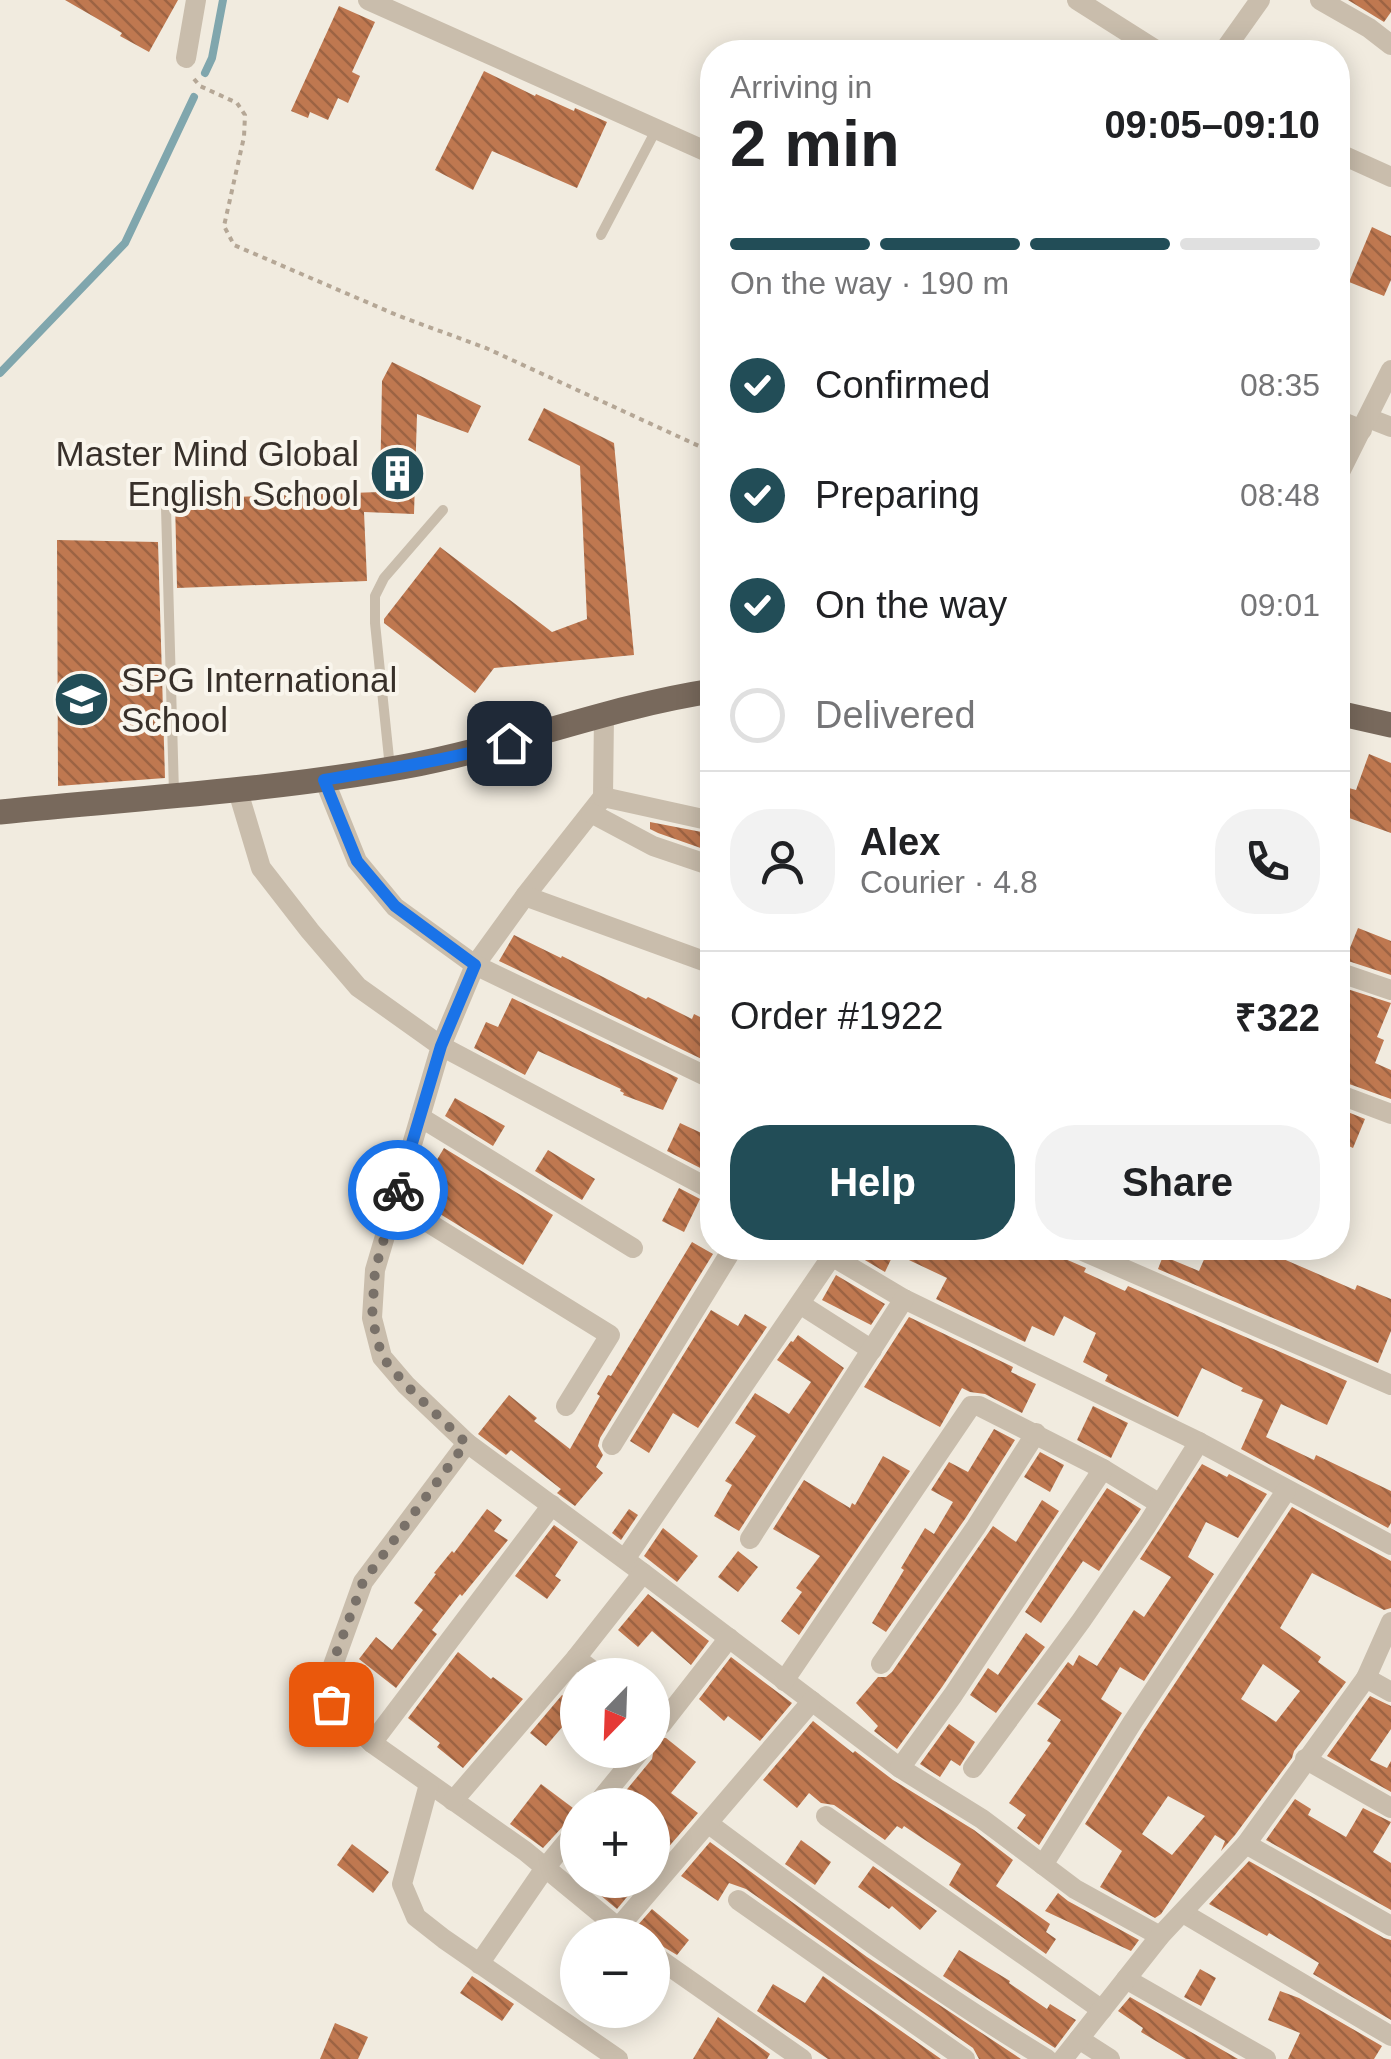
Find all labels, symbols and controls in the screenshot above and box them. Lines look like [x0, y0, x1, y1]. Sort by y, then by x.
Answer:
text: Arriving in [730, 69, 872, 105]
text: 09:05–09:10 [1104, 104, 1320, 146]
text: 2 min [730, 107, 900, 180]
text: On the way · 190 m [730, 265, 1009, 301]
icon: check [730, 358, 785, 413]
text: Confirmed [815, 364, 990, 406]
text: 08:35 [1240, 367, 1320, 403]
place label: Master Mind Global English School [56, 434, 359, 513]
building icon: Master Mind Global English School [368, 443, 428, 503]
icon: check [730, 468, 785, 523]
text: Preparing [815, 474, 980, 516]
text: 08:48 [1240, 477, 1320, 513]
icon: check [730, 578, 785, 633]
text: On the way [815, 584, 1007, 626]
text: 09:01 [1240, 587, 1320, 623]
place label: SPG International School [121, 660, 397, 739]
school or university icon: SPG International School [52, 669, 112, 729]
text: Delivered [815, 694, 976, 736]
pin [467, 701, 552, 786]
icon: home [482, 716, 537, 771]
button: person [730, 809, 835, 914]
button: phone [1215, 809, 1320, 914]
text: Alex [860, 821, 940, 863]
text: Courier · 4.8 [860, 864, 1038, 900]
text: Order #1922 [730, 995, 943, 1037]
text: ₹322 [1235, 997, 1320, 1039]
button: Help [730, 1125, 1015, 1240]
button: Share [1035, 1125, 1320, 1240]
courier [348, 1140, 448, 1240]
icon: bike [371, 1163, 426, 1218]
north arrow [560, 1658, 670, 1768]
map controls [560, 1658, 670, 2028]
pin [289, 1662, 374, 1747]
icon: bag [304, 1677, 359, 1732]
button: + [560, 1788, 670, 1898]
button: − [560, 1918, 670, 2028]

